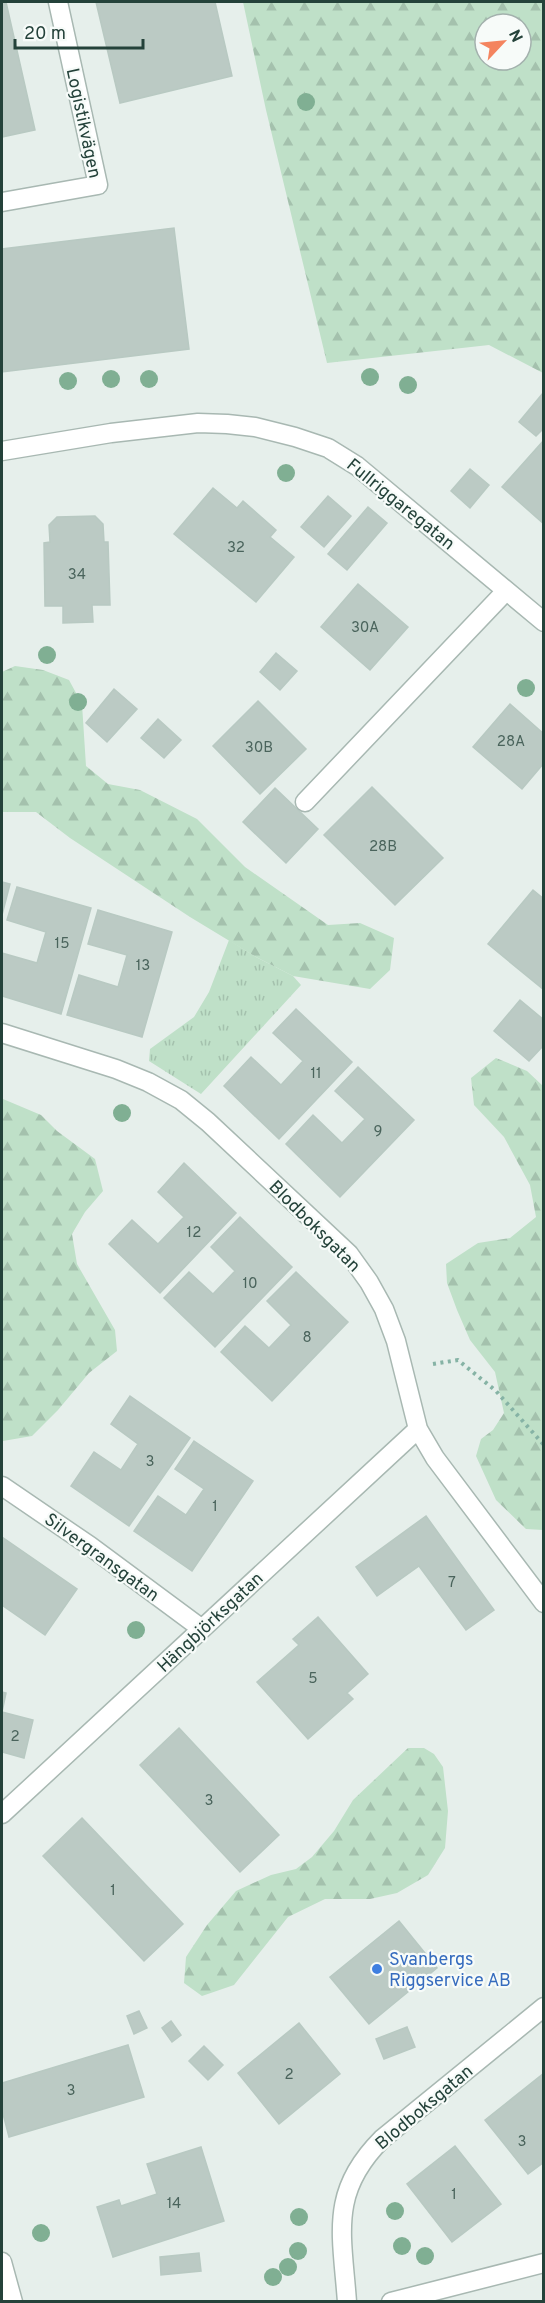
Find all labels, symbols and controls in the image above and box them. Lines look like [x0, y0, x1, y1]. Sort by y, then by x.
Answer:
scale bar [15, 12, 142, 50]
north arrow [473, 12, 533, 72]
text: 20 m [24, 23, 66, 46]
text: N [503, 27, 526, 46]
street label: Logistikvägen [60, 66, 105, 181]
street label: Fullriggaregatan [341, 454, 459, 556]
house number: 32 [227, 539, 245, 558]
house number: 34 [68, 566, 86, 585]
house number: 30A [351, 619, 379, 638]
house number: 28A [497, 733, 525, 752]
house number: 30B [245, 739, 273, 758]
house number: 28B [369, 838, 397, 857]
house number: 15 [55, 935, 69, 954]
house number: 13 [136, 957, 150, 976]
house number: 11 [310, 1065, 322, 1084]
house number: 9 [374, 1123, 382, 1142]
street label: Blodboksgatan [263, 1176, 365, 1278]
house number: 12 [187, 1224, 201, 1243]
house number: 10 [242, 1275, 258, 1294]
house number: 8 [302, 1329, 312, 1348]
house number: 3 [145, 1453, 155, 1472]
house number: 1 [212, 1498, 218, 1517]
street label: Silvergransgatan [39, 1509, 163, 1608]
street label: Hängbjörksgatan [153, 1568, 269, 1678]
house number: 7 [448, 1574, 456, 1593]
house number: 5 [308, 1670, 318, 1689]
house number: 2 [10, 1728, 20, 1747]
house number: 3 [204, 1792, 214, 1811]
house number: 1 [110, 1882, 116, 1901]
place label: Svanbergs Riggservice AB [389, 1949, 511, 1993]
marker: Svanbergs Riggservice AB [370, 1962, 384, 1976]
street label: Blodboksgatan [371, 2061, 479, 2156]
house number: 2 [284, 2066, 294, 2085]
house number: 3 [66, 2082, 76, 2101]
house number: 3 [517, 2133, 527, 2152]
house number: 1 [451, 2186, 457, 2205]
house number: 14 [167, 2195, 181, 2214]

